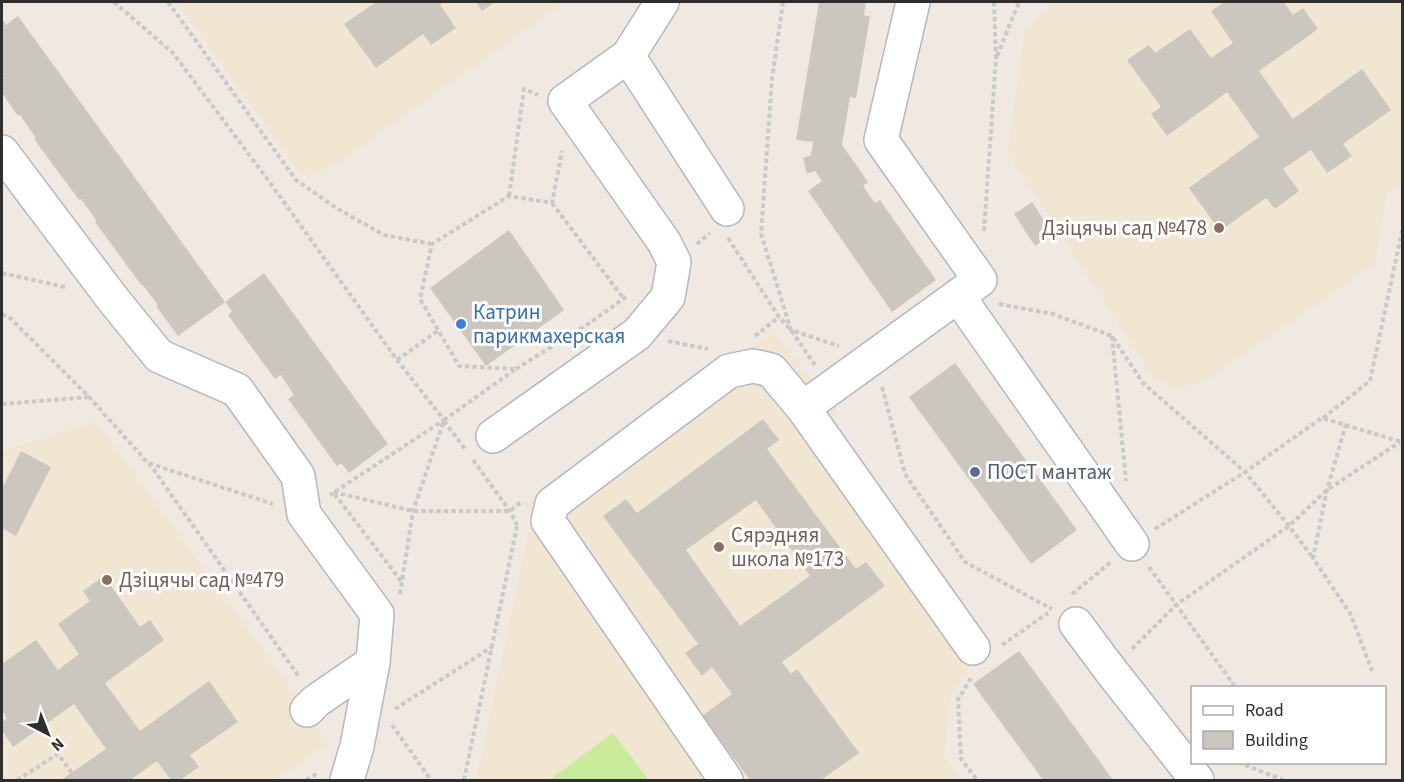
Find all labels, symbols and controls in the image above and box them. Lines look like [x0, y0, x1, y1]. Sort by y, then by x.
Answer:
place label: Дзіцячы сад №478 [1042, 213, 1207, 243]
marker: Дзіцячы сад №478 [1212, 221, 1226, 235]
place label: Катрин парикмахерская [473, 297, 625, 351]
marker: Катрин парикмахерская [454, 317, 468, 331]
place label: ПОСТ мантаж [987, 457, 1112, 487]
marker: ПОСТ мантаж [968, 465, 982, 479]
place label: Сярэдняя школа №173 [731, 520, 844, 574]
marker: Сярэдняя школа №173 [712, 540, 726, 554]
place label: Дзіцячы сад №479 [119, 565, 284, 595]
marker: Дзіцячы сад №479 [100, 573, 114, 587]
legend [1191, 686, 1386, 764]
text: Road [1245, 698, 1284, 723]
north arrow [18, 704, 78, 764]
text: Building [1245, 728, 1308, 753]
text: N [46, 733, 69, 756]

